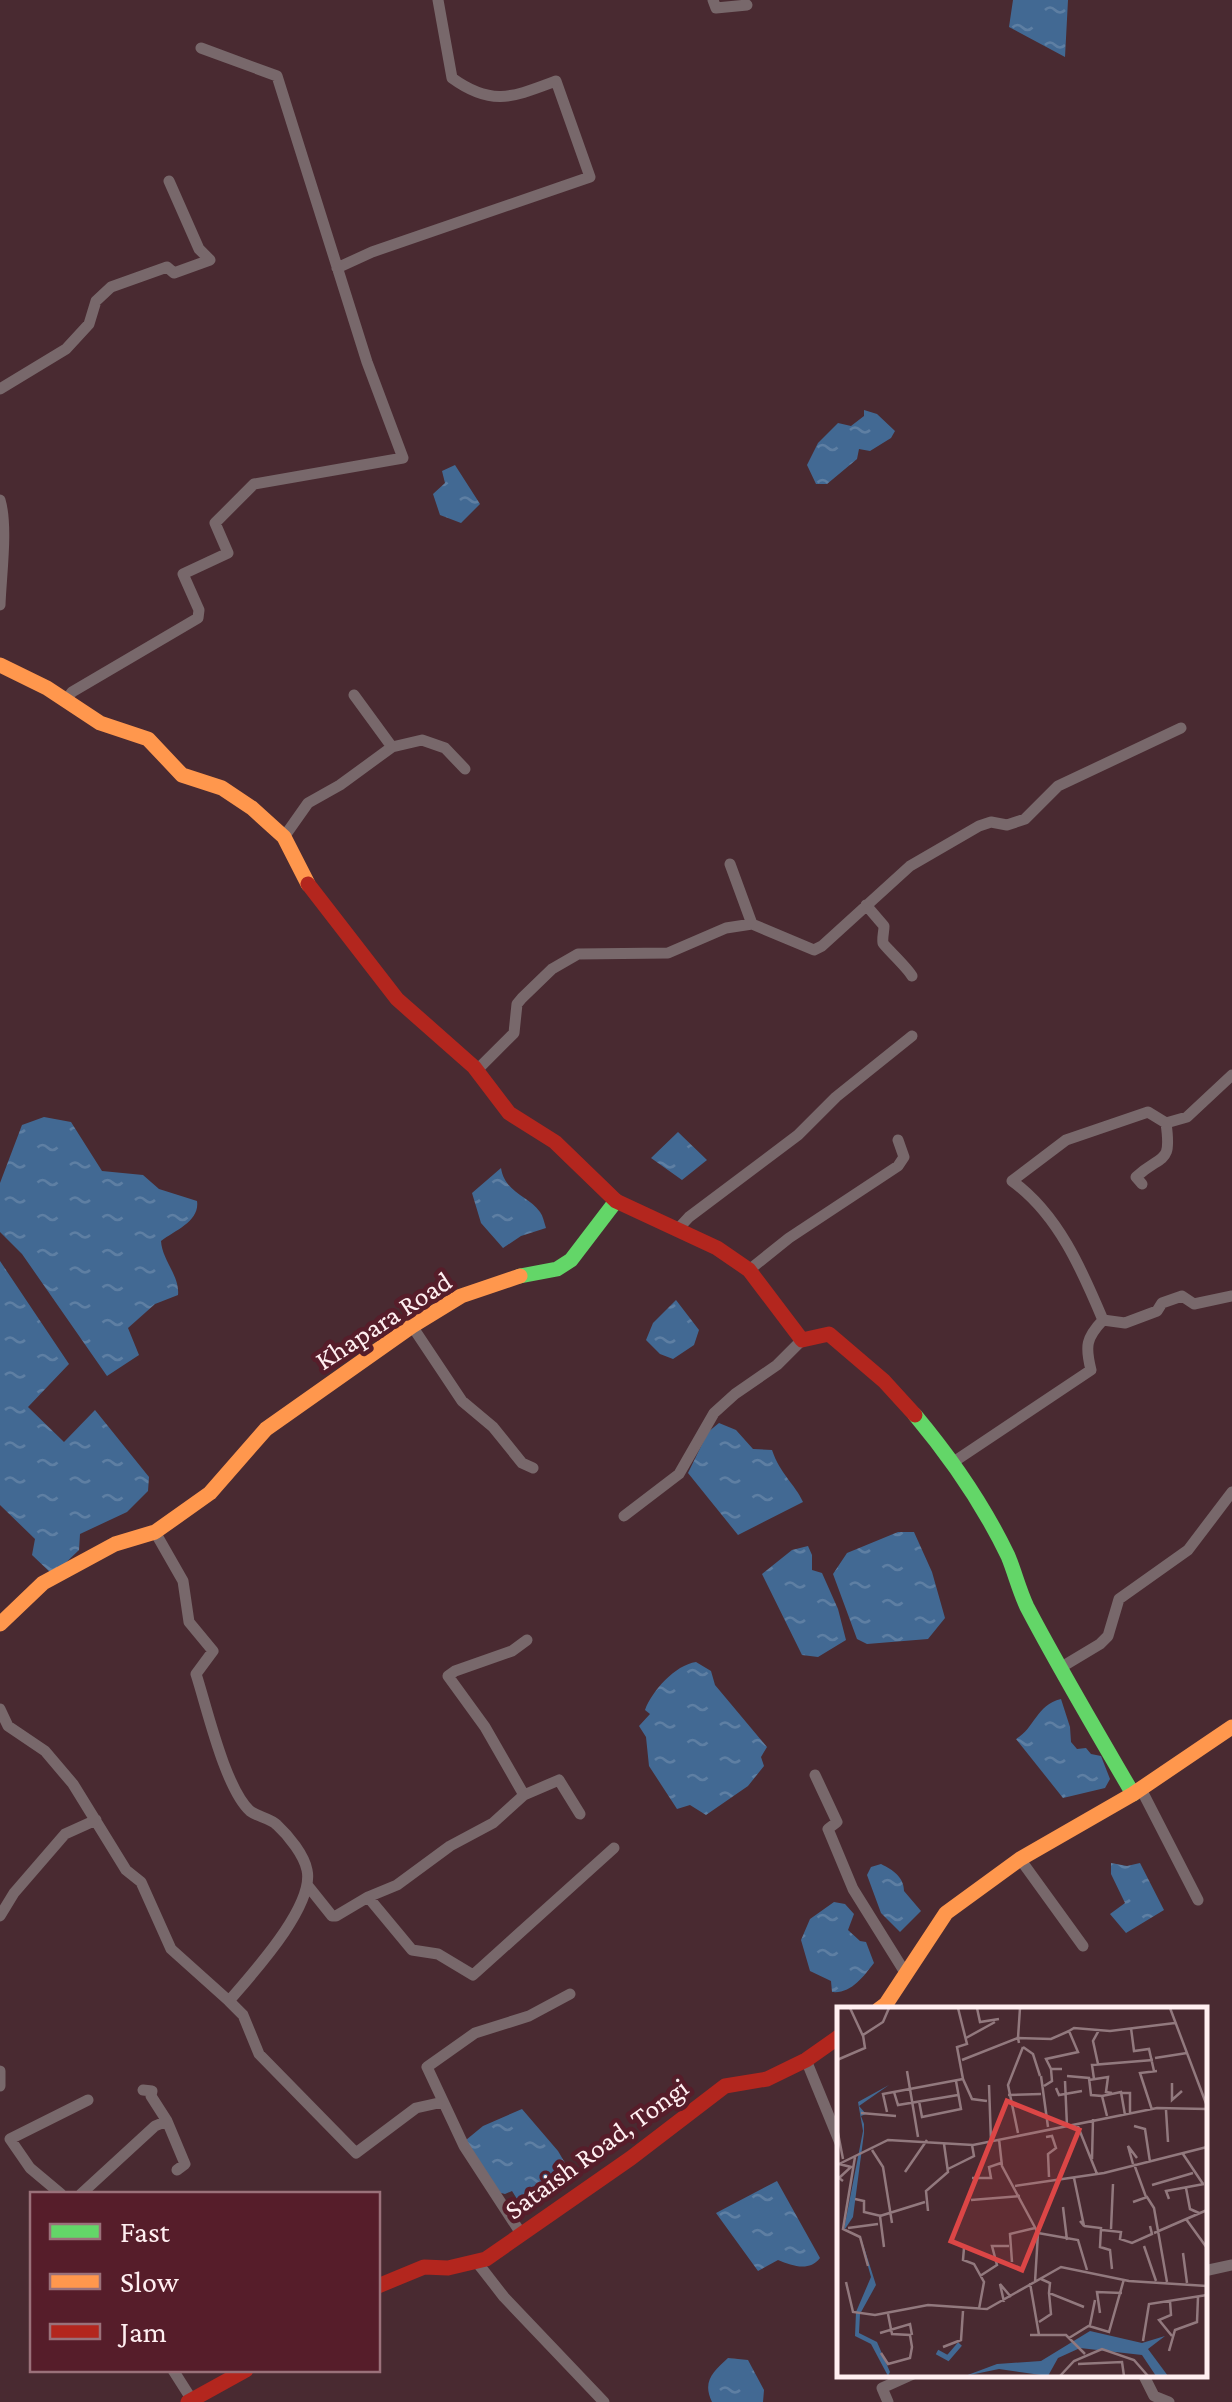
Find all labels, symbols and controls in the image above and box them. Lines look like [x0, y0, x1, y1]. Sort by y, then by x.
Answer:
street label: Khapara Road [309, 1265, 457, 1376]
inset map [837, 2007, 1207, 2377]
street label: Sataish Road, Tongi [499, 2071, 694, 2225]
legend [30, 2192, 380, 2372]
text: Fast [120, 2215, 171, 2248]
text: Slow [120, 2265, 180, 2298]
text: Jam [117, 2315, 167, 2348]

